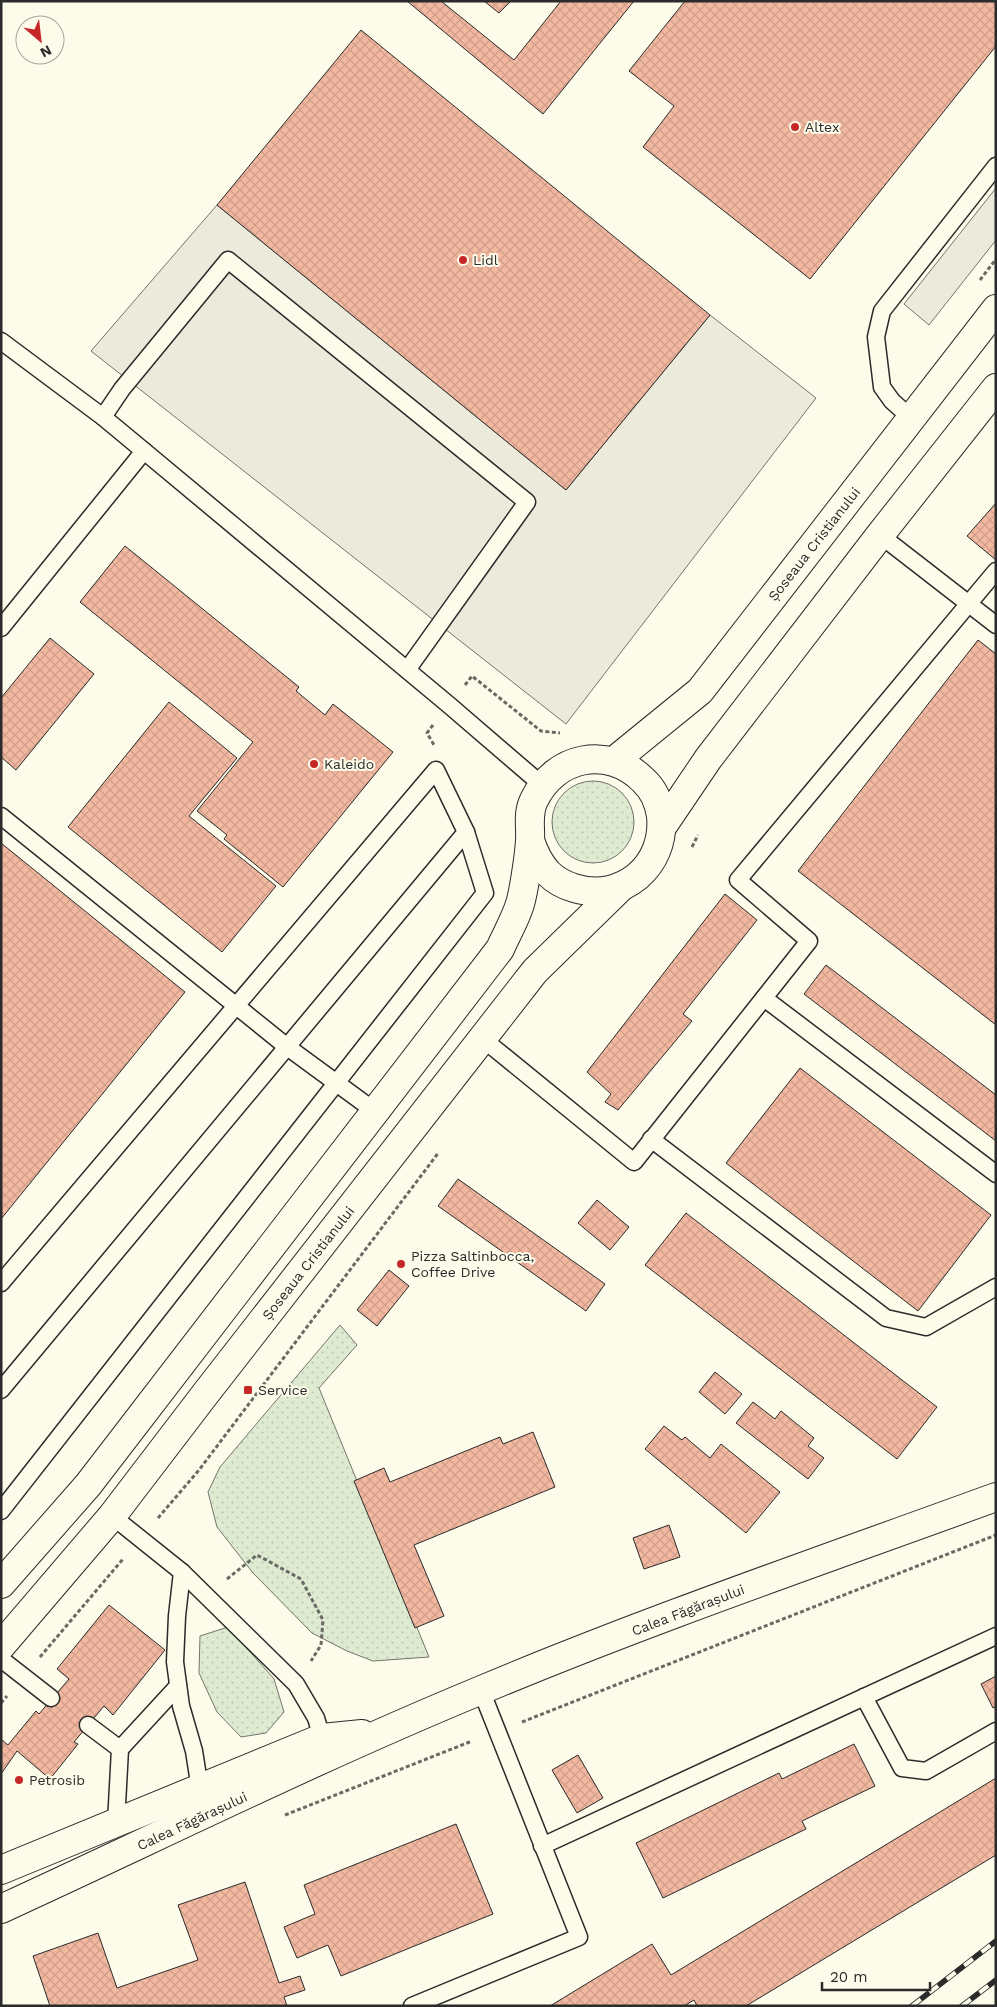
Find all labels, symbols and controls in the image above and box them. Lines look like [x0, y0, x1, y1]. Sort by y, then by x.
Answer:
north arrow [15, 15, 65, 65]
text: N [38, 42, 54, 61]
place label: Altex [805, 119, 839, 135]
marker: Altex [789, 121, 801, 133]
place label: Lidl [473, 252, 499, 268]
marker: Lidl [457, 254, 469, 266]
street label: Șoseaua Cristianului [765, 484, 864, 605]
place label: Kaleido [324, 756, 374, 772]
marker: Kaleido [308, 758, 320, 770]
street label: Șoseaua Cristianului [259, 1203, 358, 1324]
place label: Pizza Saltinbocca, Coffee Drive [411, 1248, 534, 1280]
marker: Pizza Saltinbocca, Coffee Drive [395, 1258, 407, 1270]
place label: Service [258, 1382, 308, 1398]
marker: Service [242, 1384, 254, 1396]
street label: Calea Făgărașului [629, 1581, 747, 1640]
place label: Petrosib [29, 1772, 85, 1788]
marker: Petrosib [13, 1774, 25, 1786]
street label: Calea Făgărașului [134, 1788, 250, 1854]
scale bar [822, 1960, 930, 1992]
text: 20 m [830, 1968, 868, 1986]

